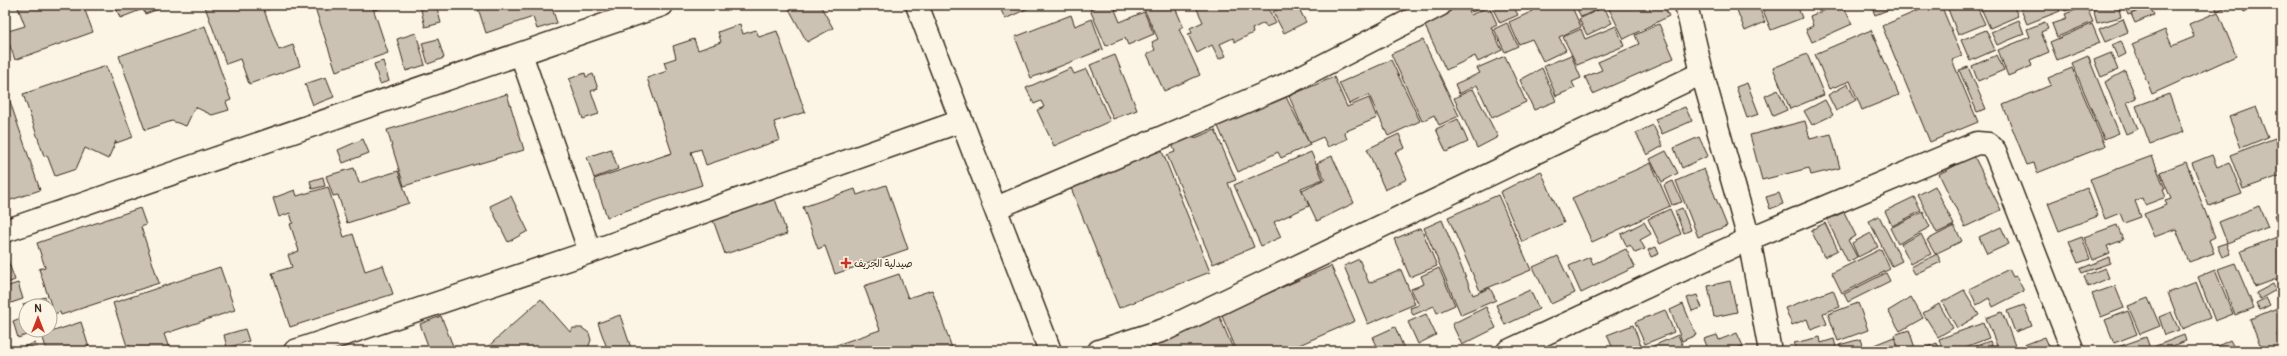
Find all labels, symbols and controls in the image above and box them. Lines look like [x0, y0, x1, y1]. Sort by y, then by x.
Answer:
marker: صيدلية الجريف [841, 258, 851, 268]
place label: صيدلية الجريف [854, 258, 912, 270]
north arrow [18, 298, 58, 338]
text: N [34, 302, 42, 315]

